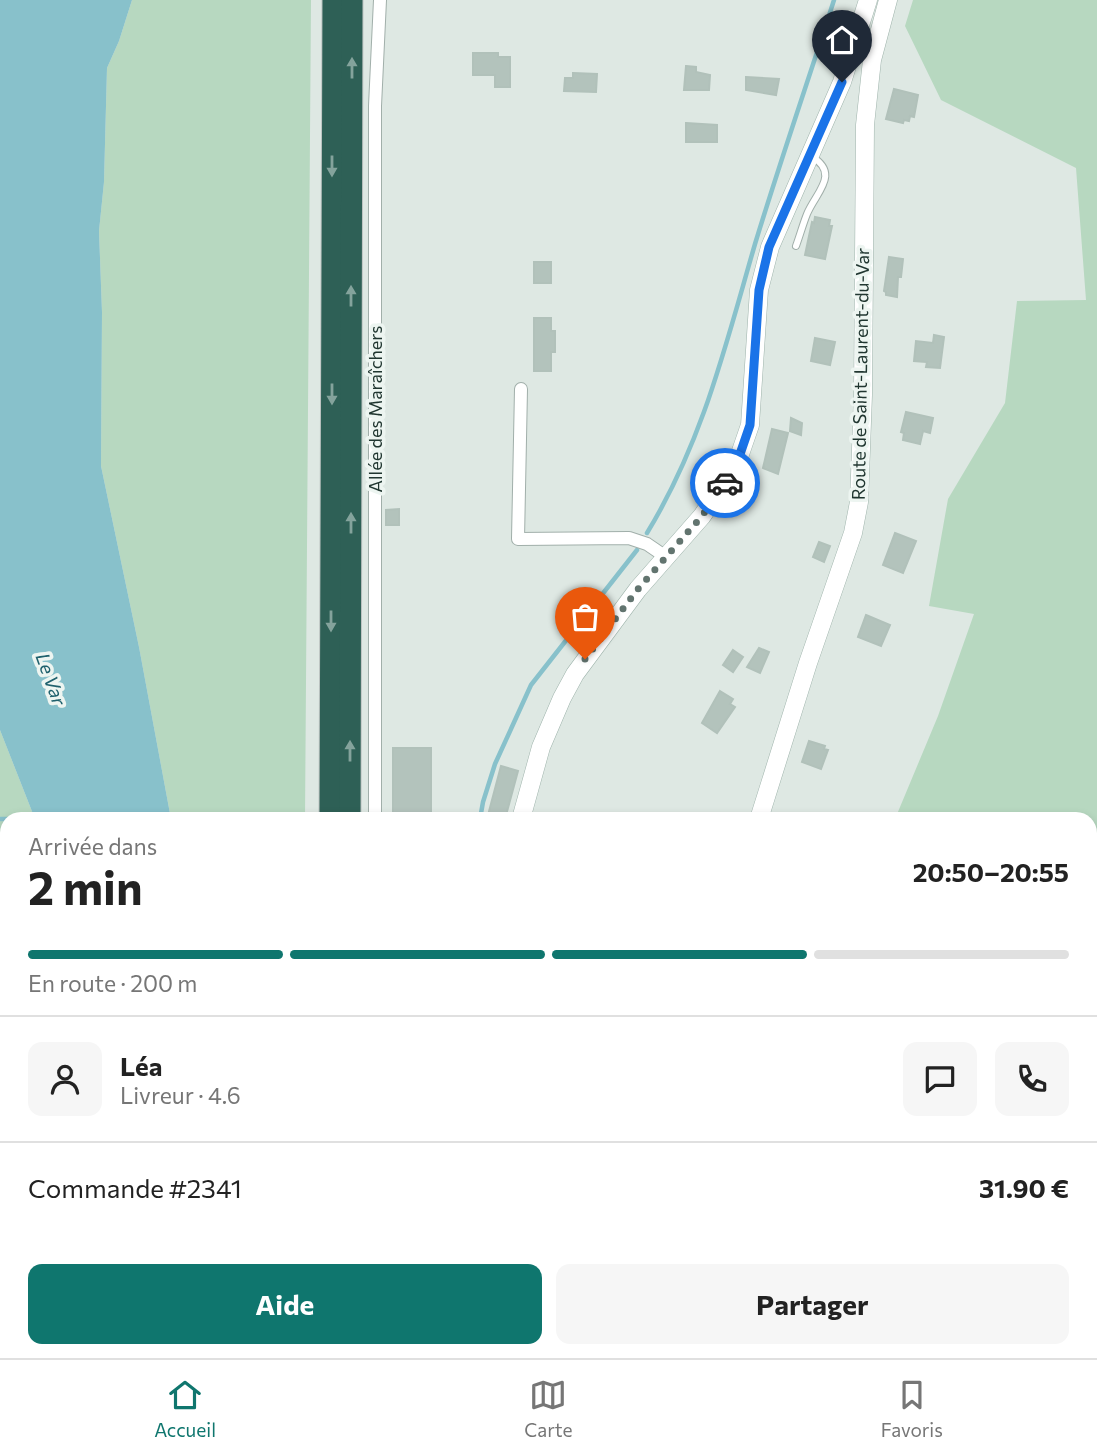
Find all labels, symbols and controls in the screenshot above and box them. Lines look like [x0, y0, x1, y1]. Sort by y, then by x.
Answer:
pin [812, 10, 872, 82]
icon: home [823, 21, 861, 59]
one-way arrow [346, 57, 358, 79]
one-way arrow [326, 155, 338, 177]
street label: Route de Saint-Laurent-du-Var [847, 248, 873, 500]
one-way arrow [345, 285, 357, 307]
street label: Allée des Maraîchers [364, 326, 386, 492]
one-way arrow [326, 383, 338, 405]
courier [690, 448, 760, 518]
icon: car [706, 464, 744, 502]
one-way arrow [345, 512, 357, 534]
pin [555, 587, 615, 659]
icon: bag [566, 598, 604, 636]
one-way arrow [325, 610, 337, 632]
water label: Le Var [31, 649, 72, 710]
one-way arrow [344, 740, 356, 762]
text: Arrivée dans [28, 832, 157, 860]
text: 20:50–20:55 [913, 856, 1069, 887]
text: 2 min [28, 858, 143, 914]
text: En route · 200 m [28, 969, 197, 997]
button: person [28, 1042, 102, 1116]
button: chat [903, 1042, 977, 1116]
button: phone [995, 1042, 1069, 1116]
text: Léa [120, 1050, 163, 1081]
text: Livreur · 4.6 [120, 1081, 241, 1109]
text: Commande #2341 [28, 1172, 242, 1203]
text: 31.90 € [979, 1172, 1069, 1203]
button: Aide [28, 1264, 542, 1344]
button: Partager [556, 1264, 1069, 1344]
tab: Accueil [154, 1376, 216, 1441]
tab: Carte [524, 1376, 572, 1441]
tab: Favoris [881, 1376, 943, 1441]

